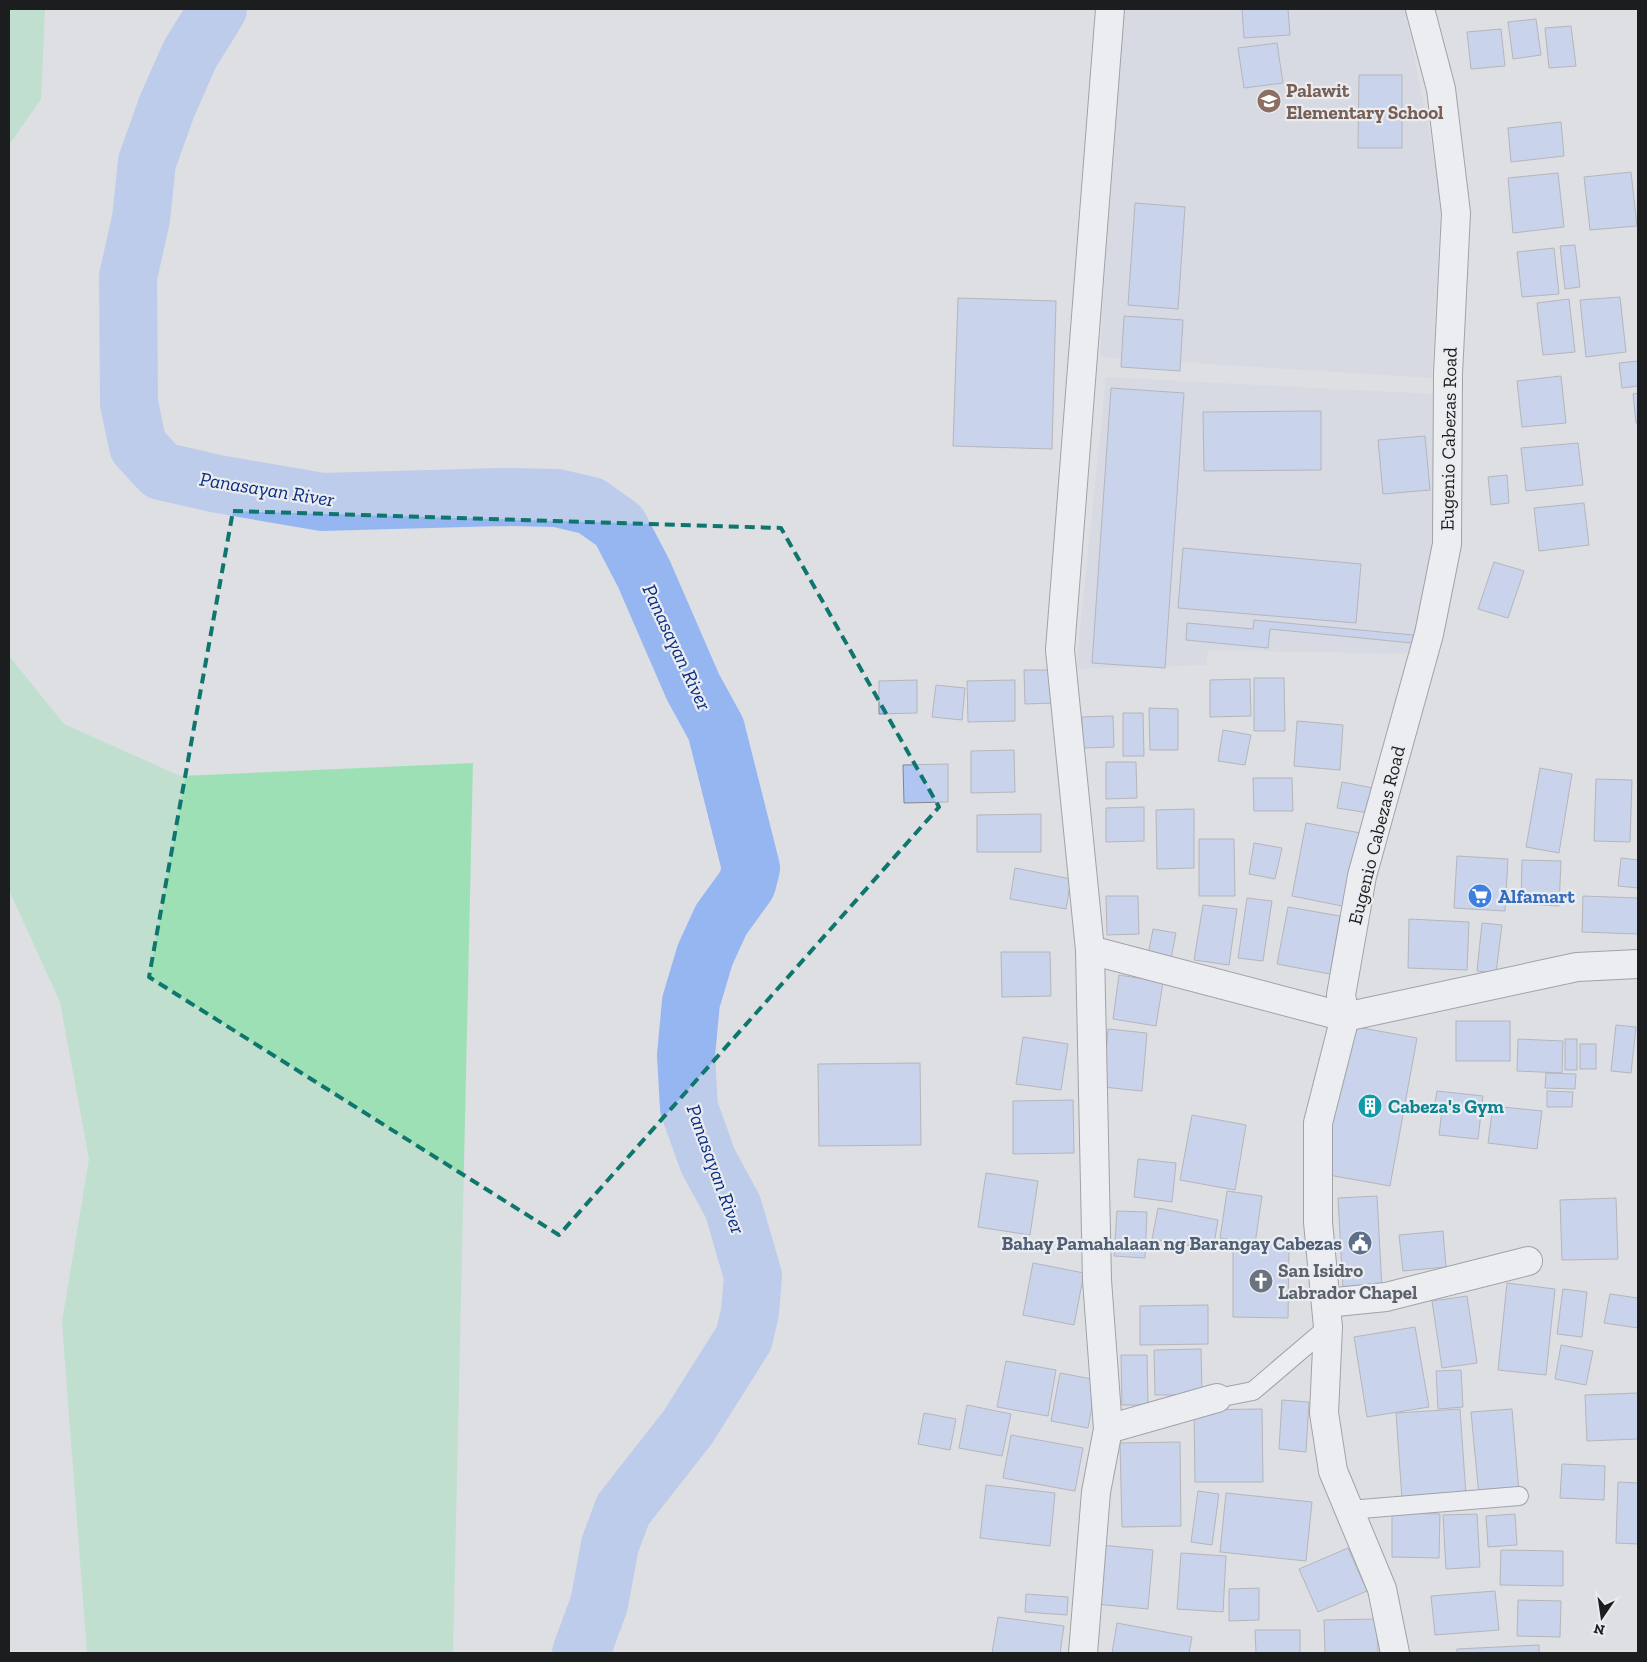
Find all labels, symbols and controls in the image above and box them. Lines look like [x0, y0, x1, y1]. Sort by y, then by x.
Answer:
place label: Palawit Elementary School [1286, 79, 1444, 124]
school or university icon: Palawit Elementary School [1256, 88, 1282, 114]
street label: Eugenio Cabezas Road [1435, 347, 1462, 531]
water label: Panasayan River [198, 467, 336, 512]
water label: Panasayan River [637, 580, 717, 714]
street label: Eugenio Cabezas Road [1343, 743, 1410, 927]
supermarket icon: Alfamart [1467, 883, 1493, 909]
place label: Alfamart [1498, 885, 1575, 908]
building icon: Cabeza's Gym [1357, 1093, 1383, 1119]
place label: Cabeza's Gym [1388, 1095, 1504, 1118]
water label: Panasayan River [681, 1101, 751, 1237]
public building icon: Bahay Pamahalaan ng Barangay Cabezas [1347, 1230, 1373, 1256]
place label: Bahay Pamahalaan ng Barangay Cabezas [1001, 1232, 1342, 1255]
place label: San Isidro Labrador Chapel [1278, 1259, 1418, 1304]
church icon: San Isidro Labrador Chapel [1248, 1268, 1274, 1294]
north arrow [1577, 1592, 1627, 1642]
text: N [1592, 1620, 1606, 1639]

